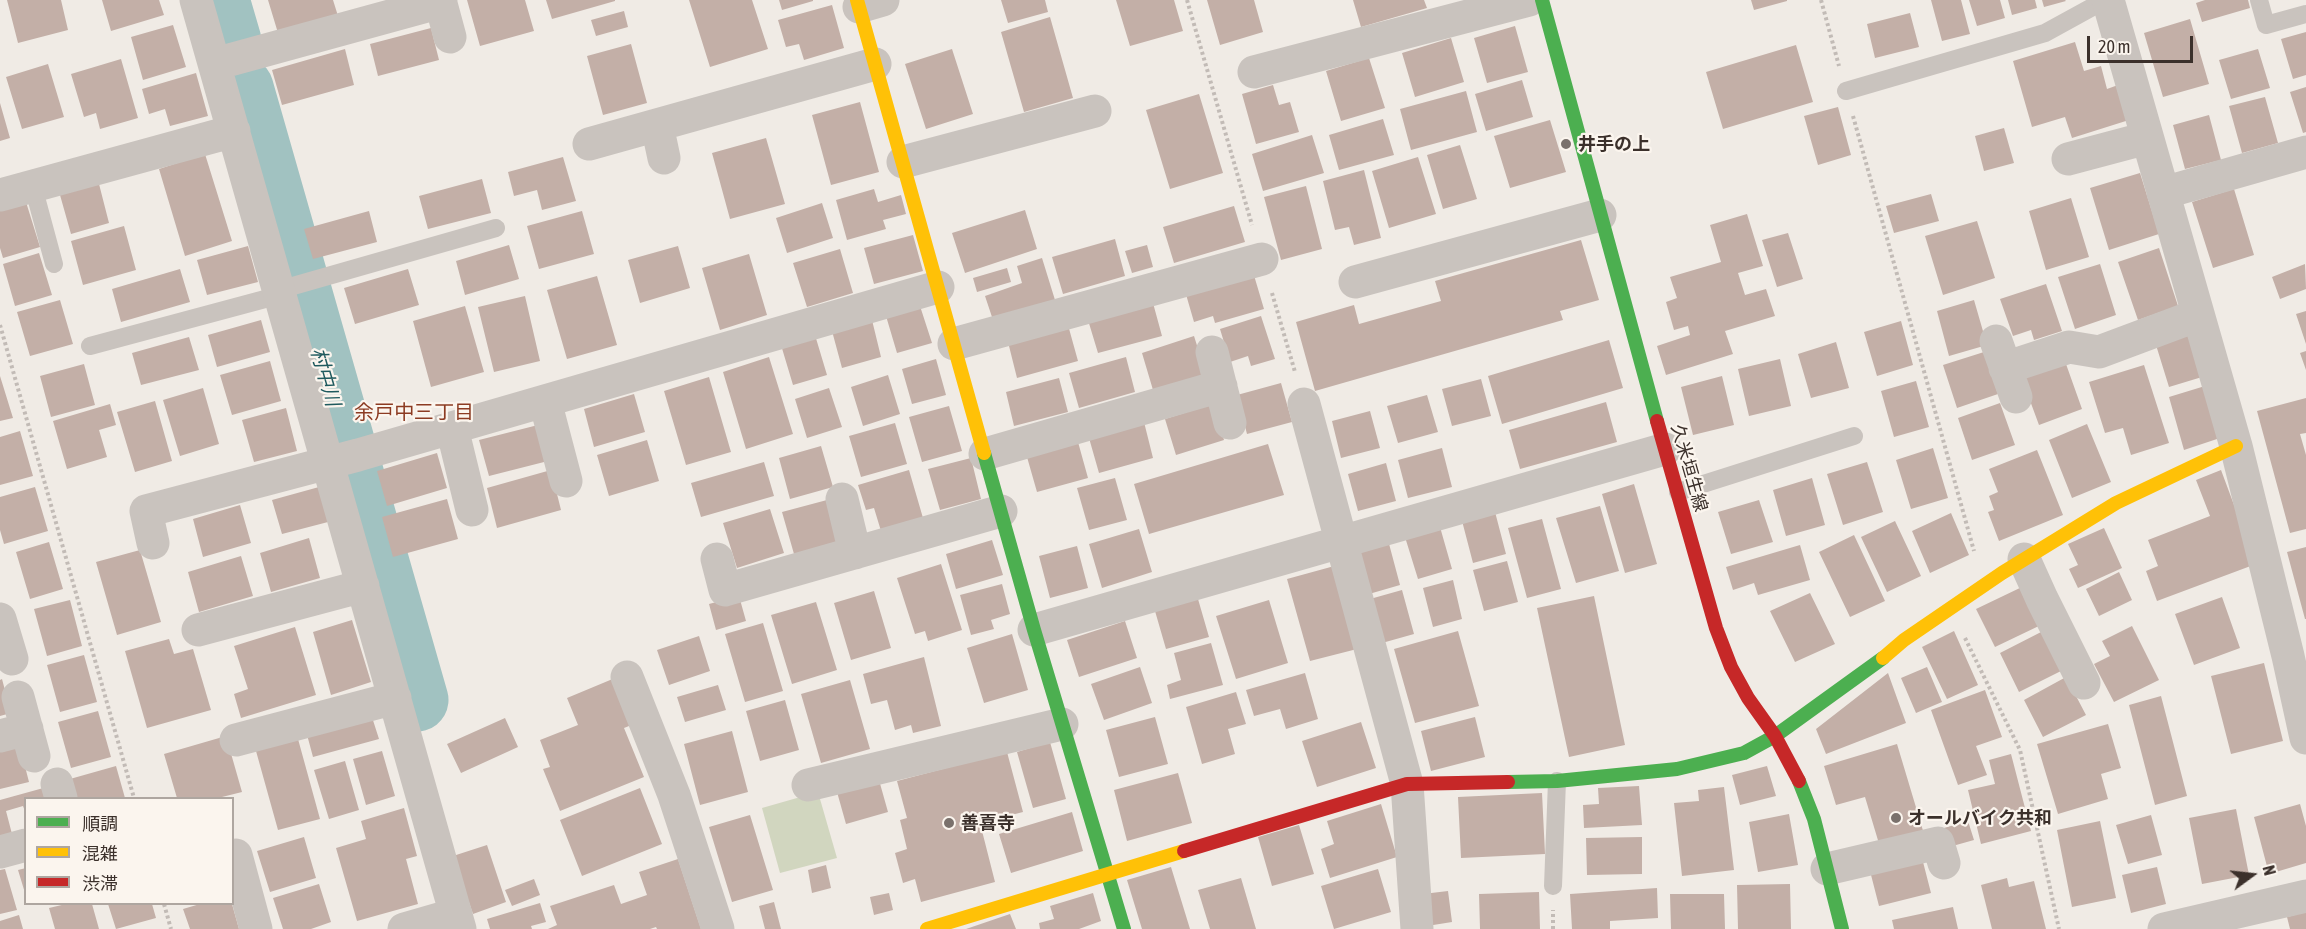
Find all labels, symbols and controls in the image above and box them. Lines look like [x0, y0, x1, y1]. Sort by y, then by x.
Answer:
scale bar [2090, 24, 2196, 62]
text: 20 m [2098, 36, 2130, 57]
place label: 井手の上 [1578, 133, 1650, 155]
marker: 井手の上 [1559, 137, 1573, 151]
water label: 村中川 [305, 345, 345, 409]
district label: 余戸中三丁目 [354, 401, 474, 425]
street label: 久米垣生線 [1666, 422, 1712, 514]
legend [24, 797, 234, 905]
place label: オールバイク共和 [1908, 807, 2052, 829]
marker: オールバイク共和 [1889, 811, 1903, 825]
place label: 善喜寺 [961, 812, 1015, 834]
text: 順調 [82, 813, 118, 834]
marker: 善喜寺 [942, 816, 956, 830]
text: 混雑 [82, 843, 118, 864]
north arrow [2222, 845, 2282, 905]
text: N [2259, 863, 2279, 877]
text: 渋滞 [82, 873, 118, 894]

